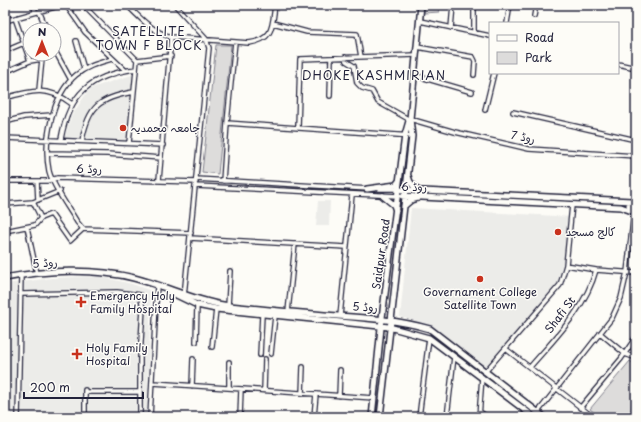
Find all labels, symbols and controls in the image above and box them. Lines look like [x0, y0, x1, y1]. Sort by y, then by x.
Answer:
north arrow [22, 22, 62, 62]
district label: SATELLITE TOWN F BLOCK [96, 22, 202, 54]
legend [489, 22, 619, 74]
text: N [38, 23, 47, 40]
text: Road [525, 28, 554, 46]
text: Park [525, 48, 552, 66]
district label: DHOKE KASHMIRIAN [302, 66, 446, 84]
place label: جامعہ محمدیہ [131, 119, 200, 136]
marker: جامعہ محمدیہ [118, 123, 128, 133]
street label: روڈ 7 [509, 126, 537, 147]
street label: روڈ 6 [76, 160, 102, 177]
street label: روڈ 6 [401, 178, 427, 195]
street label: Saidpur Road [367, 218, 394, 290]
place label: کالج مسجد [566, 223, 616, 240]
marker: کالج مسجد [553, 227, 563, 237]
street label: روڈ 5 [32, 253, 58, 272]
marker: Governament College Satellite Town [475, 274, 485, 284]
place label: Governament College Satellite Town [423, 283, 537, 313]
place label: Emergency Holy Family Hospital [90, 287, 175, 317]
street label: Shafi St [540, 292, 579, 337]
marker: Emergency Holy Family Hospital [75, 296, 87, 308]
street label: روڈ 5 [352, 297, 378, 316]
place label: Holy Family Hospital [86, 339, 148, 369]
marker: Holy Family Hospital [71, 348, 83, 360]
scale bar [24, 374, 143, 400]
text: 200 m [30, 378, 70, 396]

